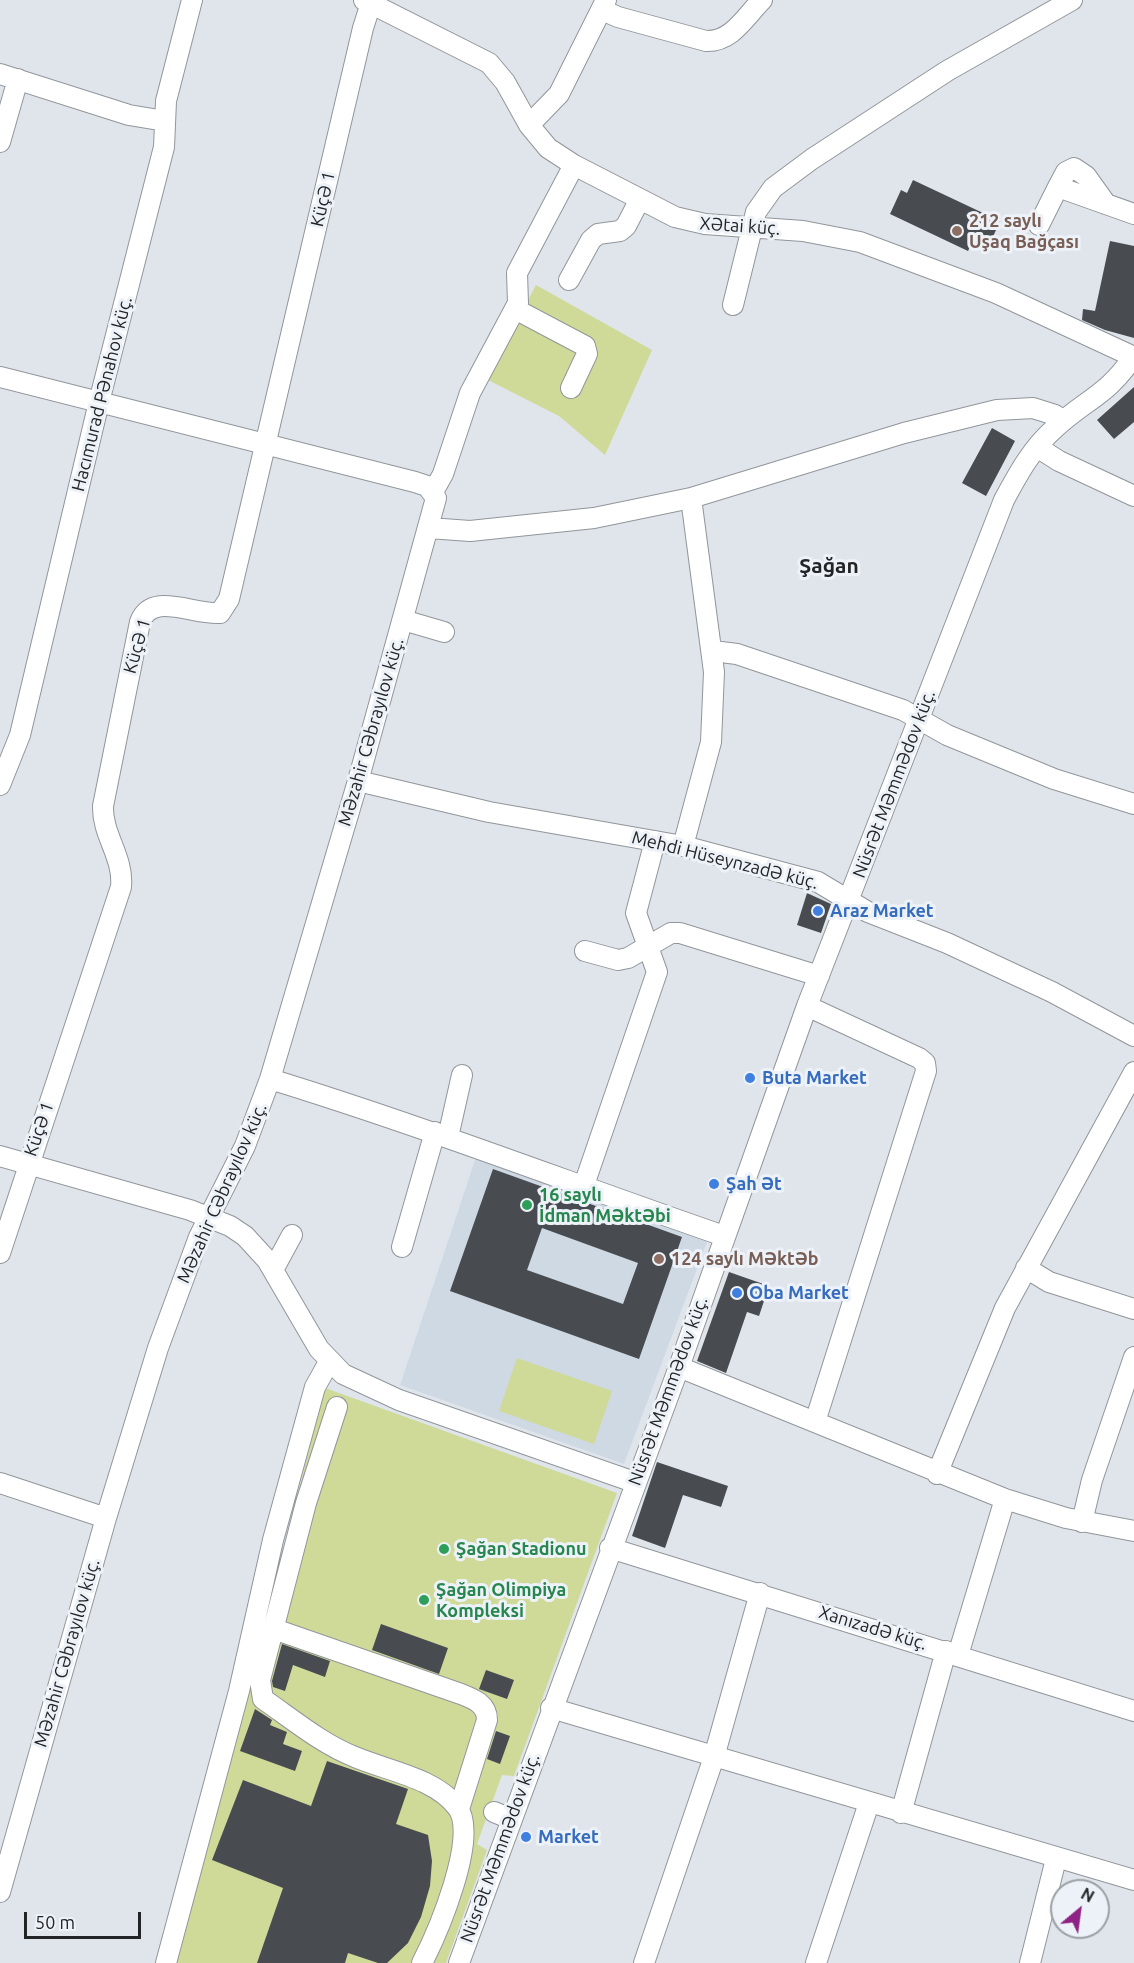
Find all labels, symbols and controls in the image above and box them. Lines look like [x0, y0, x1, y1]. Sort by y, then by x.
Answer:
street label: Küçə 1 [306, 169, 340, 229]
place label: 212 saylı Uşaq Bağçası [969, 210, 1079, 252]
street label: Xətai küç. [699, 212, 781, 240]
marker: 212 saylı Uşaq Bağçası [950, 224, 964, 238]
street label: Hacımurad Pənahov küç. [67, 294, 137, 494]
district label: Şağan [799, 553, 859, 579]
street label: Küçə 1 [119, 616, 155, 676]
street label: Məzahir Cəbrayılov küç. [334, 635, 408, 829]
street label: Nüsrət Məmmədov küç. [848, 687, 940, 881]
street label: Mehdi Hüseynzadə küç. [629, 826, 821, 894]
place label: Araz Market [830, 900, 934, 922]
marker: Araz Market [811, 904, 825, 918]
place label: Buta Market [762, 1067, 867, 1089]
marker: Buta Market [743, 1071, 757, 1085]
street label: Küçə 1 [20, 1099, 58, 1159]
street label: Məzahir Cəbrayılov küç. [172, 1100, 272, 1286]
place label: Şah Ət [726, 1173, 782, 1195]
marker: Şah Ət [707, 1177, 721, 1191]
place label: 16 saylı İdman Məktəbi [539, 1184, 671, 1226]
marker: 16 saylı İdman Məktəbi [520, 1198, 534, 1212]
place label: 124 saylı Məktəb [671, 1248, 819, 1270]
marker: 124 saylı Məktəb [652, 1252, 666, 1266]
place label: Oba Market [749, 1282, 849, 1304]
marker: Oba Market [730, 1286, 744, 1300]
street label: Nüsrət Məmmədov küç. [624, 1294, 712, 1488]
place label: Şağan Stadionu [456, 1538, 586, 1560]
marker: Şağan Stadionu [437, 1542, 451, 1556]
street label: Məzahir Cəbrayılov küç. [30, 1556, 104, 1750]
place label: Şağan Olimpiya Kompleksi [436, 1579, 566, 1622]
marker: Şağan Olimpiya Kompleksi [417, 1593, 431, 1607]
street label: Xanızadə küç. [816, 1601, 930, 1655]
street label: Nüsrət Məmmədov küç. [456, 1751, 544, 1945]
place label: Market [538, 1826, 599, 1848]
marker: Market [519, 1830, 533, 1844]
north arrow [1050, 1879, 1110, 1939]
text: N [1078, 1884, 1097, 1906]
scale bar [27, 1900, 144, 1938]
text: 50 m [35, 1912, 75, 1932]

